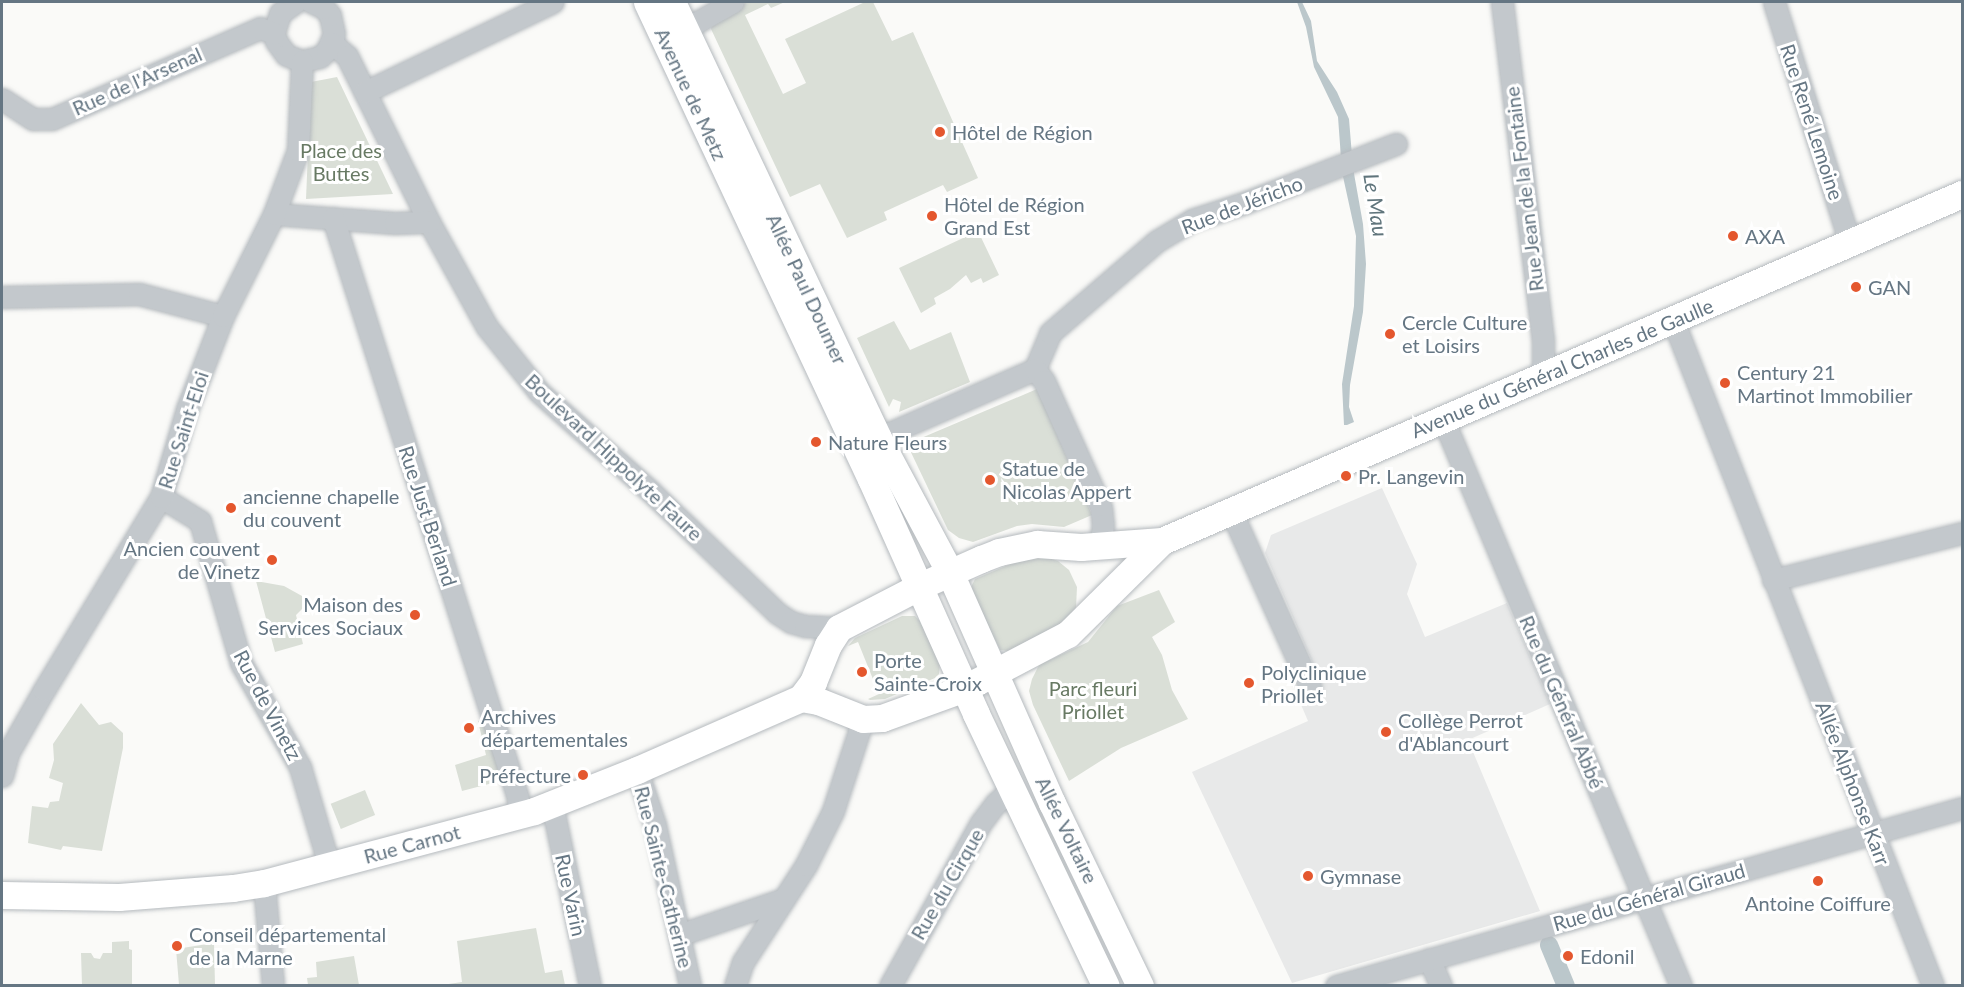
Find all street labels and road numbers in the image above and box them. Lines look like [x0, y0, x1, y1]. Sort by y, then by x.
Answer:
street label: Avenue de Metz [650, 24, 732, 164]
street label: Rue René Lemoine [1775, 41, 1849, 203]
street label: Rue de l'Arsenal [69, 42, 205, 120]
street label: Rue Jean de la Fontaine [1499, 85, 1549, 293]
street label: Rue de Jéricho [1178, 171, 1306, 239]
street label: Allée Paul Doumer [762, 210, 852, 368]
street label: Avenue du Général Charles de Gaulle [1407, 293, 1717, 443]
street label: Rue Saint-Eloi [153, 368, 213, 492]
street label: Boulevard Hippolyte Faure [520, 369, 708, 545]
street label: Rue Just Berland [394, 442, 462, 590]
street label: Rue du Général Abbé [1515, 611, 1609, 793]
street label: Rue de Vinetz [229, 645, 307, 765]
street label: Allée Alphonse Karr [1811, 697, 1895, 869]
street label: Allée Voltaire [1031, 772, 1103, 888]
street label: Rue Sainte-Catherine [630, 784, 698, 970]
street label: Rue Carnot [361, 820, 463, 868]
street label: Rue du Cirque [906, 824, 988, 944]
street label: Rue Varin [551, 851, 591, 939]
street label: Rue du Général Giraud [1550, 858, 1748, 936]

